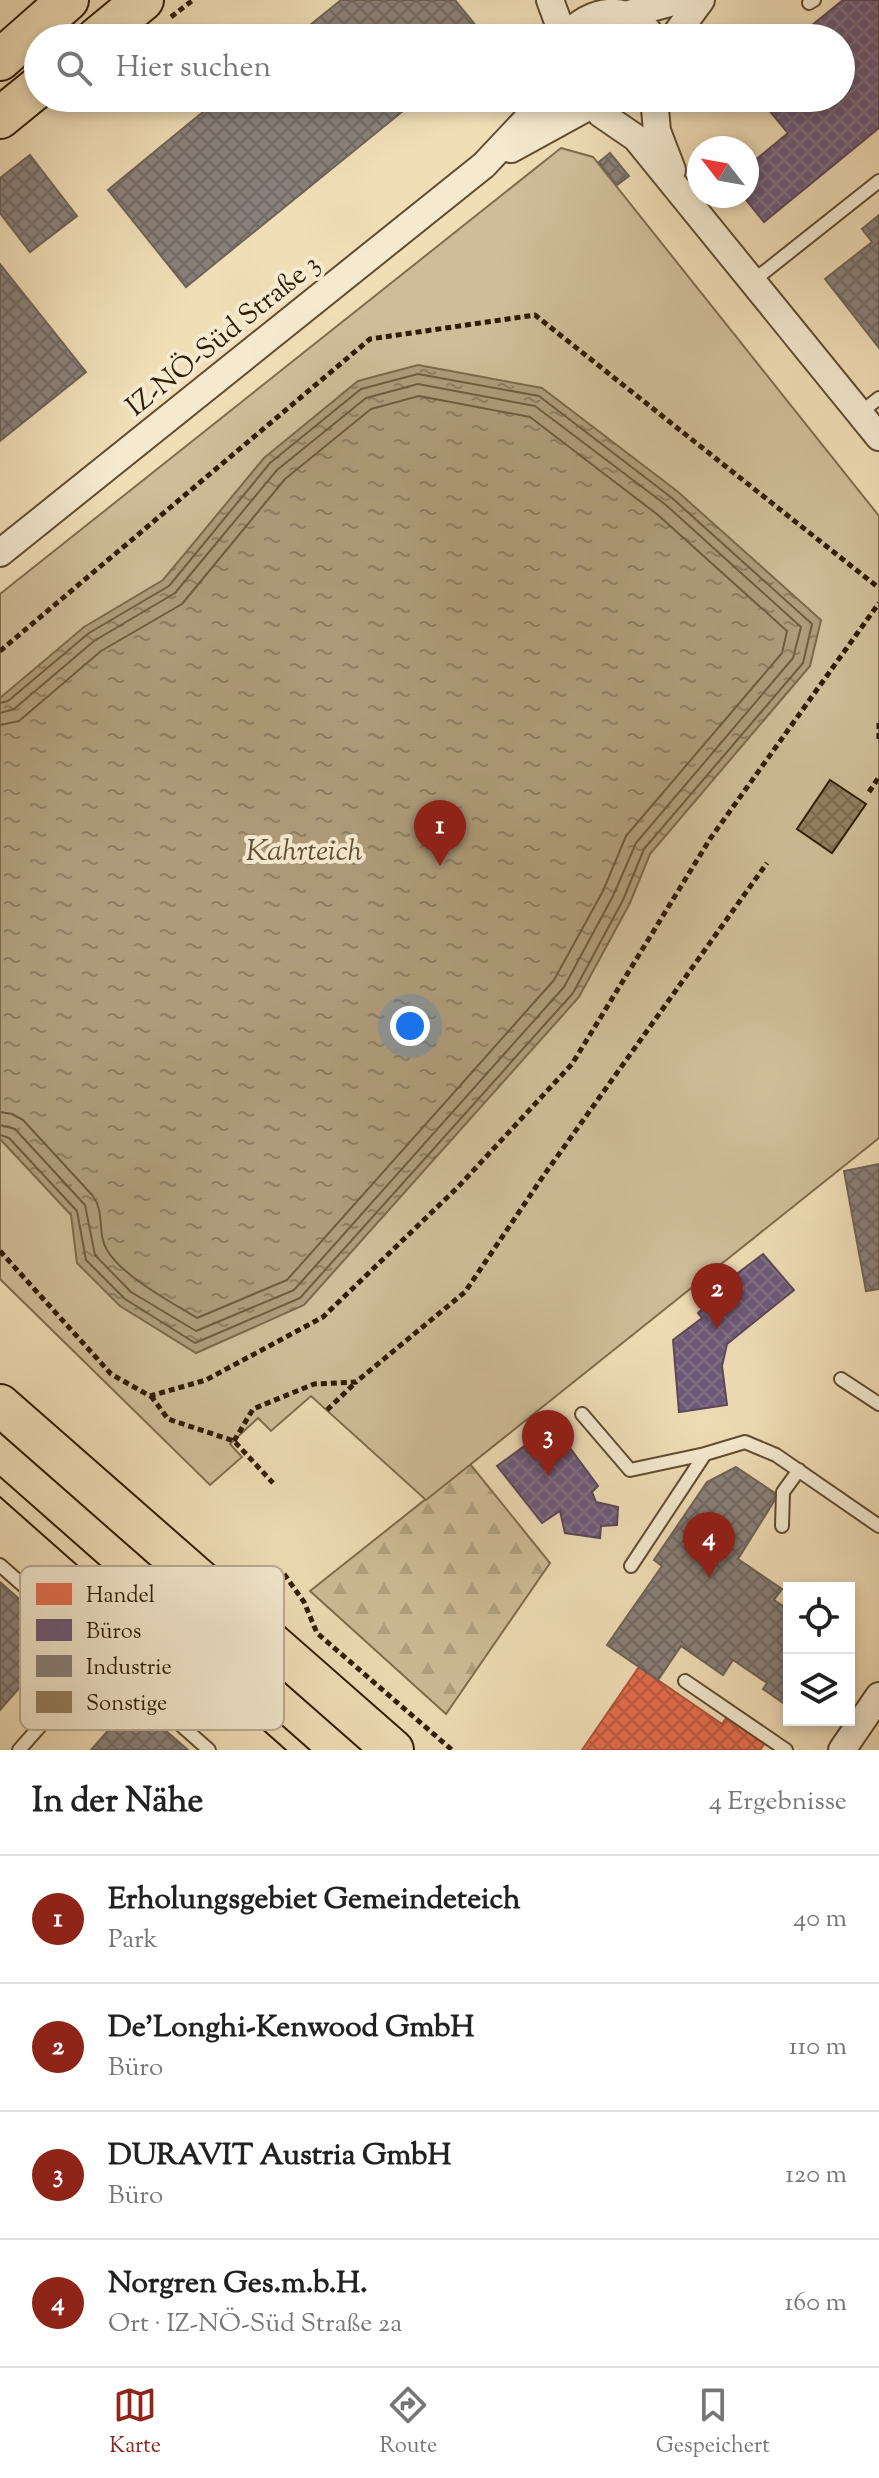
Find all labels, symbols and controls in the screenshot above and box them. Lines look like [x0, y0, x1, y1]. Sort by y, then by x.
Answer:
search box [24, 24, 855, 112]
icon: search [52, 46, 96, 90]
text: Hier suchen [116, 47, 271, 90]
north arrow [687, 136, 759, 208]
street label: IZ-NÖ-Süd Straße 3 [118, 246, 329, 427]
pin: 1 [414, 800, 466, 866]
water label: Kahrteich [246, 831, 363, 874]
your location [390, 1006, 430, 1046]
pin: 2 [691, 1263, 743, 1329]
pin: 3 [522, 1410, 574, 1476]
pin: 4 [683, 1512, 735, 1578]
legend [20, 1566, 284, 1730]
text: Handel [86, 1581, 155, 1613]
map controls [783, 1582, 855, 1726]
button: locate [783, 1582, 855, 1654]
text: Büros [86, 1617, 141, 1649]
text: Industrie [86, 1653, 172, 1685]
button: layers [783, 1654, 855, 1726]
text: Sonstige [86, 1689, 167, 1721]
text: In der Nähe [32, 1778, 203, 1827]
text: 4 Ergebnisse [709, 1784, 847, 1821]
text: Erholungsgebiet Gemeindeteich [108, 1879, 521, 1922]
text: 1 [54, 1901, 62, 1938]
text: 40 m [793, 1901, 847, 1938]
text: Park [108, 1922, 158, 1959]
text: De'Longhi-Kenwood GmbH [108, 2007, 474, 2050]
text: 2 [52, 2029, 64, 2066]
text: 110 m [789, 2029, 847, 2066]
text: Büro [108, 2050, 163, 2087]
text: DURAVIT Austria GmbH [108, 2135, 451, 2178]
text: 3 [53, 2157, 63, 2194]
text: 120 m [785, 2157, 847, 2194]
text: Büro [108, 2178, 163, 2215]
text: Norgren Ges.m.b.H. [108, 2263, 368, 2306]
text: 4 [51, 2285, 65, 2322]
text: 160 m [784, 2285, 847, 2322]
text: Ort · IZ-NÖ-Süd Straße 2a [108, 2306, 402, 2343]
tab: Karte [109, 2383, 161, 2463]
tab: Route [380, 2383, 437, 2463]
tab: Gespeichert [656, 2383, 770, 2463]

